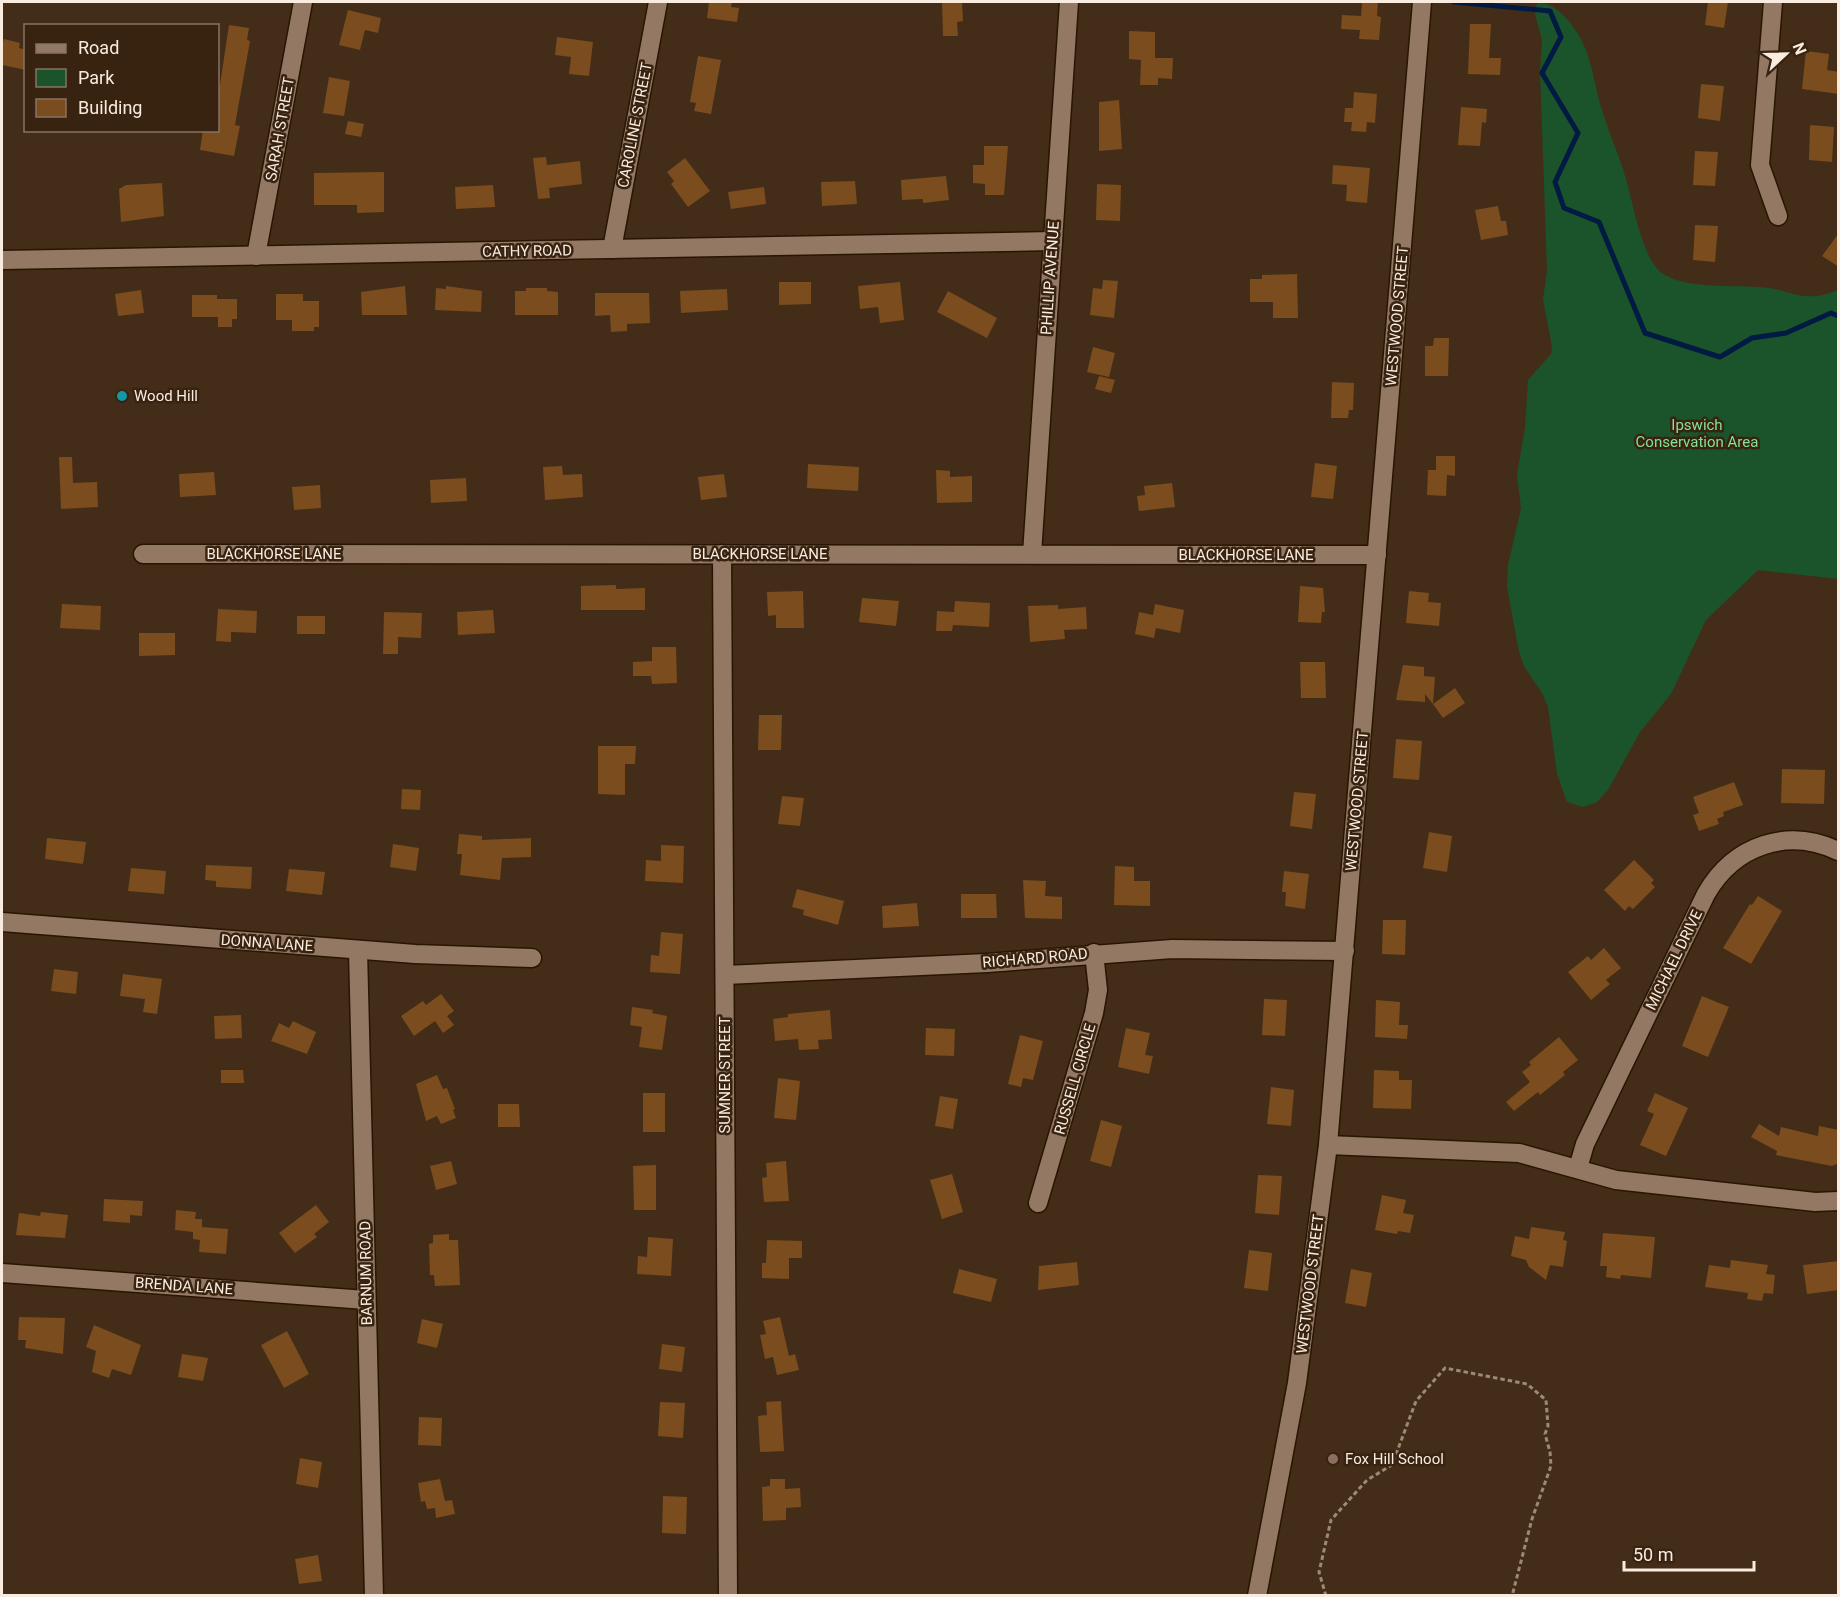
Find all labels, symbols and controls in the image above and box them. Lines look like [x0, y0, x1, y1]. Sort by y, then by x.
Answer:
legend [24, 24, 219, 132]
north arrow [1756, 24, 1816, 84]
text: Road [78, 37, 119, 58]
text: N [1789, 40, 1810, 57]
street label: CAROLINE STREET [614, 61, 656, 189]
text: Park [78, 67, 115, 88]
street label: SARAH STREET [262, 75, 298, 182]
text: Building [78, 97, 142, 118]
street label: PHILLIP AVENUE [1037, 220, 1063, 335]
street label: CATHY ROAD [482, 241, 572, 261]
street label: WESTWOOD STREET [1382, 245, 1412, 387]
place label: Wood Hill [134, 387, 198, 405]
marker: Wood Hill [115, 389, 129, 403]
park label: Ipswich Conservation Area [1636, 416, 1758, 451]
street label: BLACKHORSE LANE [206, 545, 342, 563]
street label: BLACKHORSE LANE [692, 545, 828, 563]
street label: BLACKHORSE LANE [1178, 546, 1314, 564]
street label: WESTWOOD STREET [1342, 730, 1372, 872]
street label: MICHAEL DRIVE [1642, 907, 1706, 1013]
street label: DONNA LANE [220, 931, 314, 955]
street label: RICHARD ROAD [982, 944, 1088, 972]
street label: SUMNER STREET [716, 1016, 734, 1134]
street label: RUSSELL CIRCLE [1051, 1021, 1100, 1137]
street label: WESTWOOD STREET [1293, 1213, 1328, 1355]
street label: BARNUM ROAD [356, 1221, 376, 1325]
street label: BRENDA LANE [134, 1274, 234, 1298]
place label: Fox Hill School [1345, 1450, 1444, 1468]
marker: Fox Hill School [1326, 1452, 1340, 1466]
scale bar [1624, 1534, 1754, 1572]
text: 50 m [1633, 1544, 1673, 1565]

